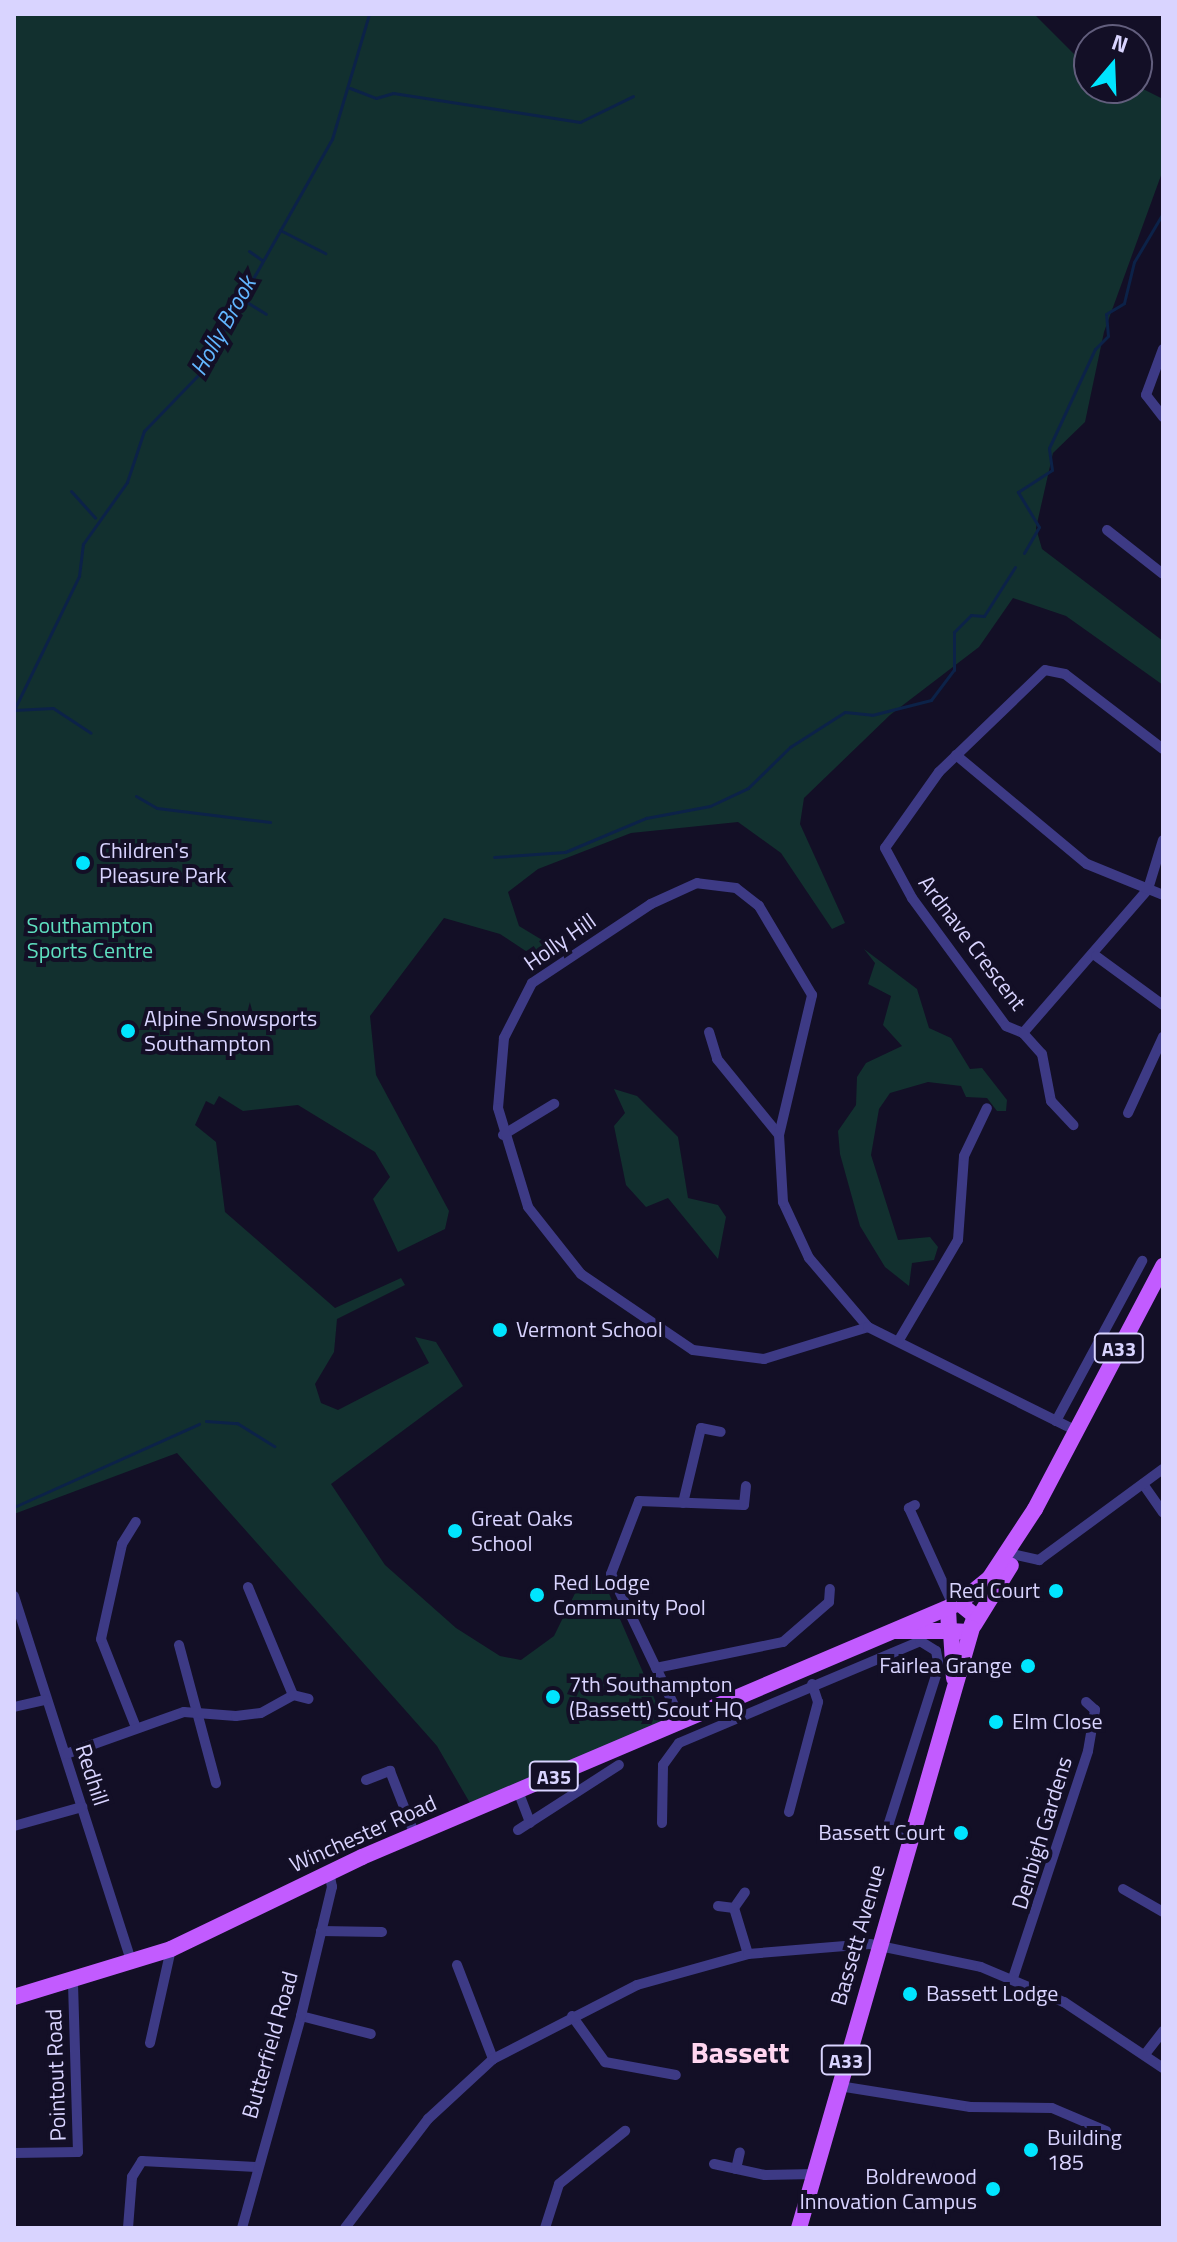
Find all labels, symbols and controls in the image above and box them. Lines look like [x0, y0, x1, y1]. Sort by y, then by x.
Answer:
north arrow [1073, 24, 1153, 104]
text: N [1107, 25, 1133, 62]
water label: Holly Brook [184, 271, 262, 381]
place label: Children's Pleasure Park [99, 837, 227, 888]
marker: Children's Pleasure Park [74, 854, 92, 872]
street label: Ardnave Crescent [913, 870, 1031, 1016]
street label: Holly Hill [519, 908, 601, 976]
park label: Southampton Sports Centre [27, 912, 153, 964]
place label: Alpine Snowsports Southampton [144, 1005, 317, 1056]
marker: Alpine Snowsports Southampton [119, 1022, 137, 1040]
place label: Vermont School [516, 1317, 663, 1343]
marker: Vermont School [491, 1321, 509, 1339]
road number: A33 [1093, 1332, 1145, 1364]
place label: Great Oaks School [471, 1505, 573, 1556]
marker: Great Oaks School [446, 1522, 464, 1540]
place label: Red Lodge Community Pool [553, 1569, 706, 1620]
place label: Red Court [949, 1578, 1040, 1604]
marker: Red Court [1047, 1582, 1065, 1600]
marker: Red Lodge Community Pool [528, 1586, 546, 1604]
place label: Fairlea Grange [879, 1653, 1012, 1679]
marker: Fairlea Grange [1019, 1657, 1037, 1675]
place label: 7th Southampton (Bassett) Scout HQ [569, 1671, 744, 1722]
marker: 7th Southampton (Bassett) Scout HQ [544, 1688, 562, 1706]
place label: Elm Close [1012, 1709, 1102, 1735]
marker: Elm Close [987, 1713, 1005, 1731]
street label: Redhill [70, 1741, 114, 1809]
street label: Denbigh Gardens [1006, 1754, 1078, 1912]
road number: A35 [528, 1760, 580, 1792]
street label: Winchester Road [286, 1790, 440, 1878]
place label: Bassett Court [818, 1820, 945, 1846]
marker: Bassett Court [952, 1824, 970, 1842]
street label: Bassett Avenue [825, 1862, 891, 2008]
street label: Butterfield Road [236, 1968, 304, 2122]
place label: Bassett Lodge [926, 1981, 1058, 2007]
marker: Bassett Lodge [901, 1985, 919, 2003]
street label: Pointout Road [40, 2008, 72, 2142]
district label: Bassett [690, 2034, 790, 2070]
road number: A33 [820, 2044, 872, 2076]
place label: Building 185 [1047, 2124, 1122, 2176]
marker: Building 185 [1022, 2141, 1040, 2159]
place label: Boldrewood Innovation Campus [799, 2163, 977, 2214]
marker: Boldrewood Innovation Campus [984, 2180, 1002, 2198]

